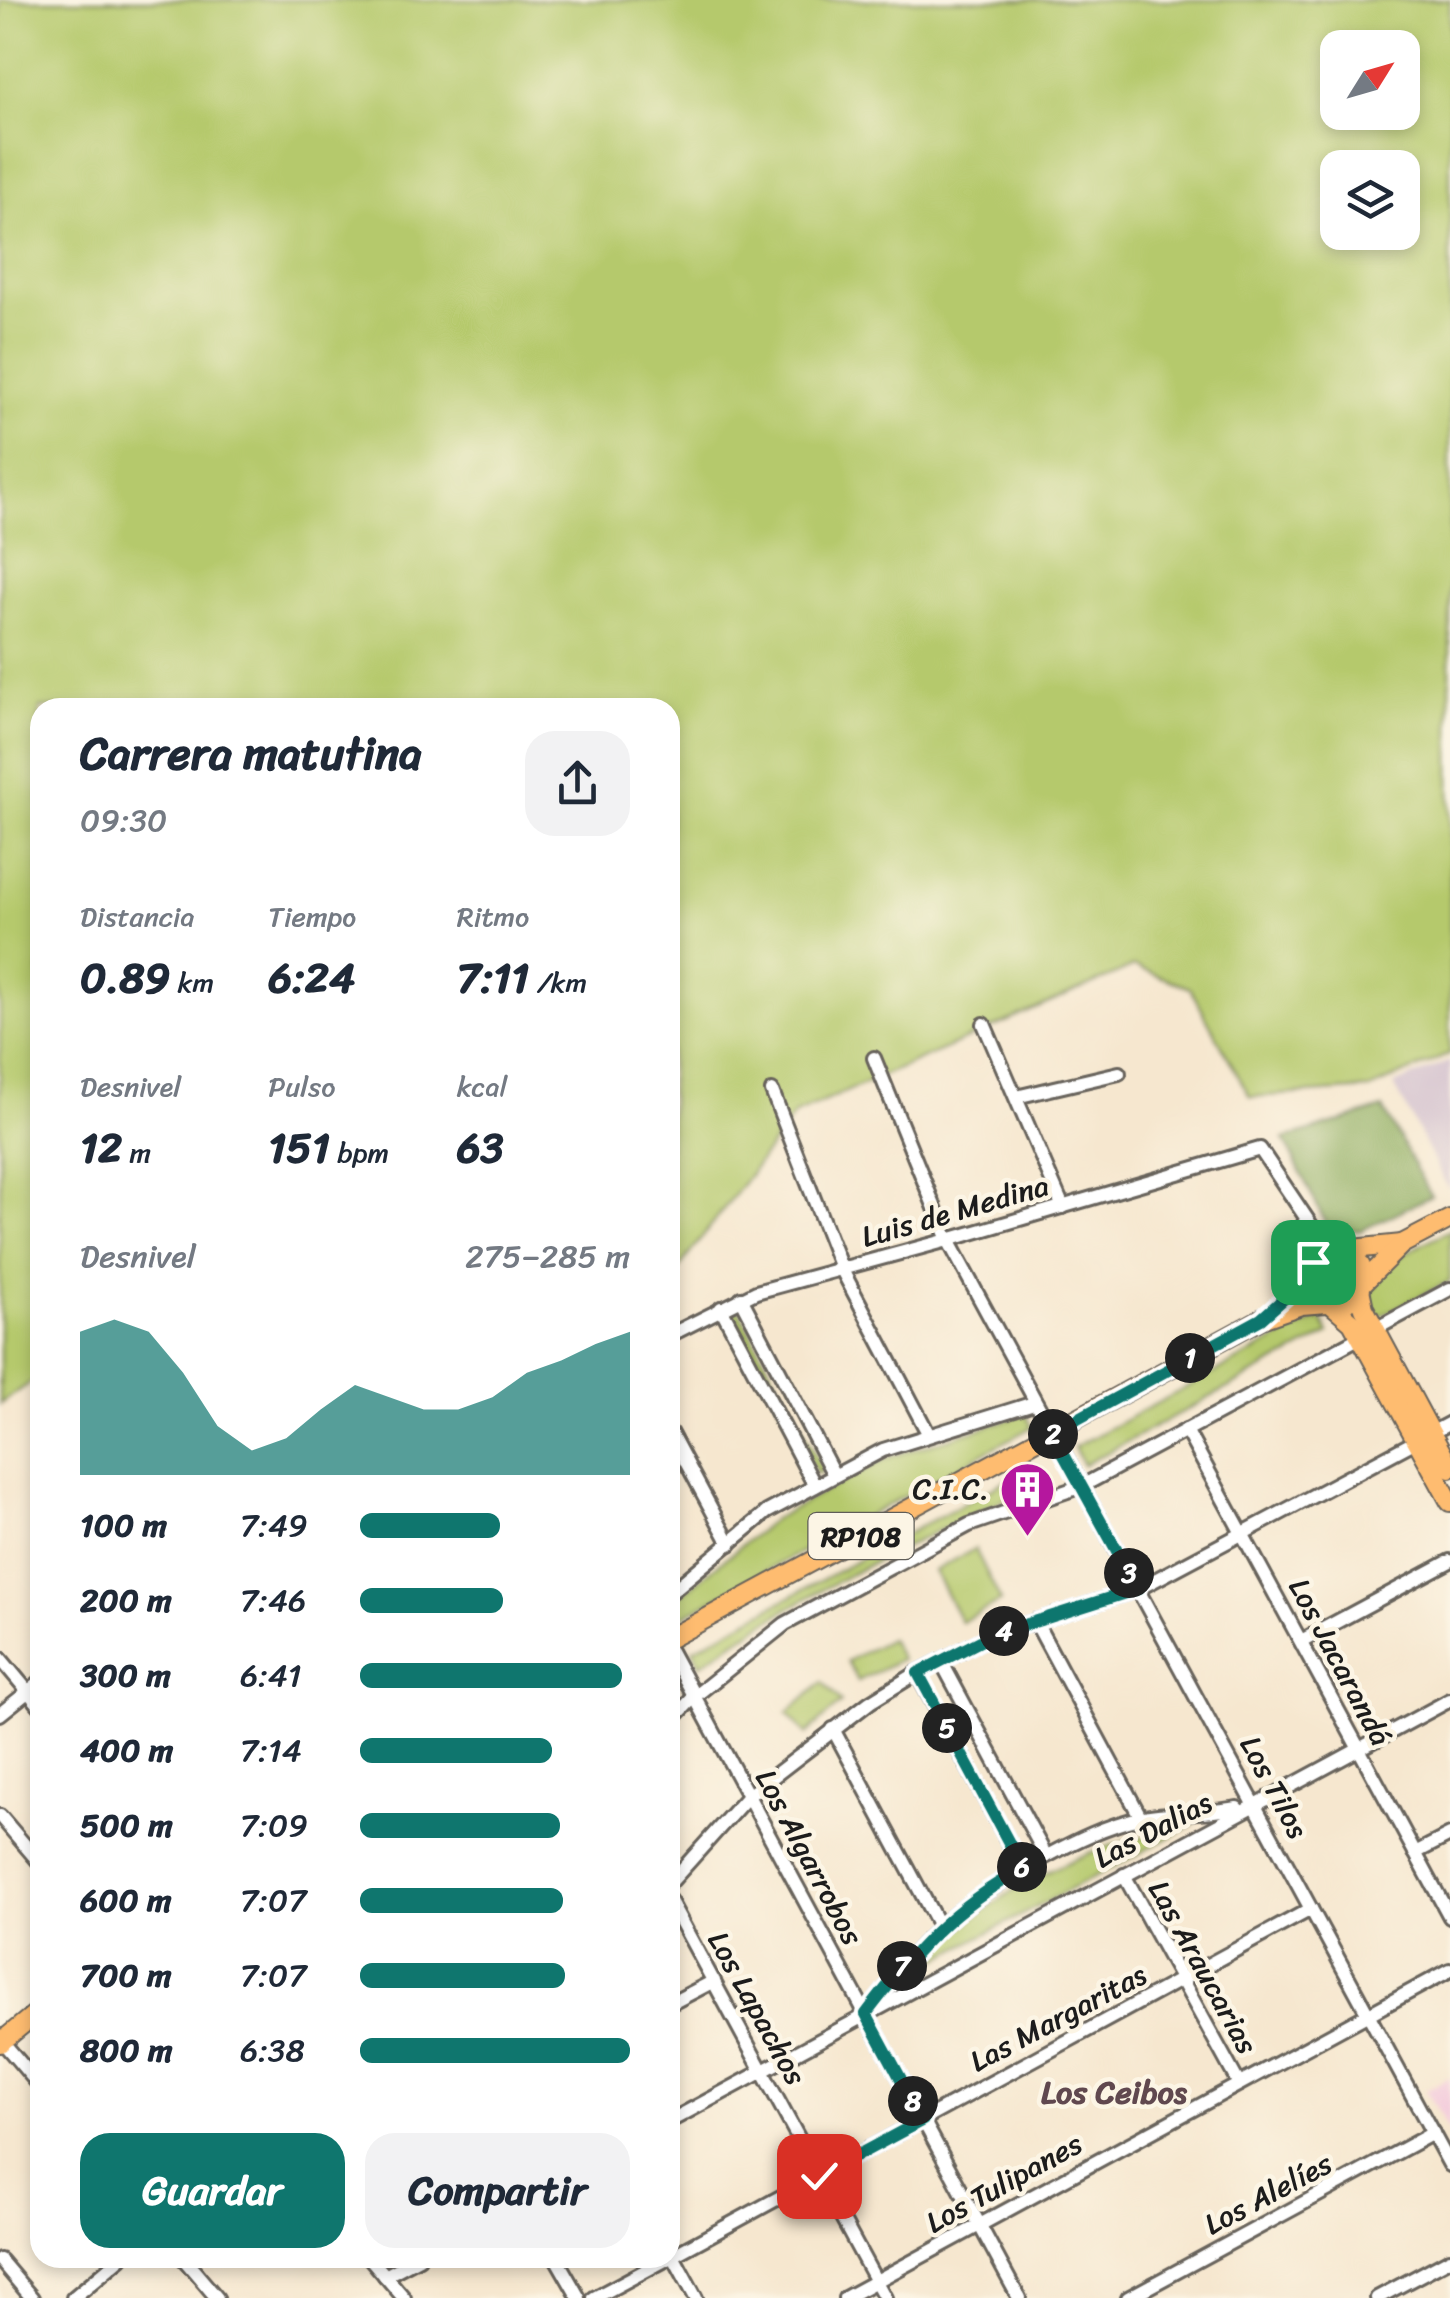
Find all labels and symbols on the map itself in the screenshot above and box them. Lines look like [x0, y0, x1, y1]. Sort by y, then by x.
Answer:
north arrow [1320, 30, 1420, 130]
street label: Luis de Medina [855, 1158, 1055, 1264]
pin [1271, 1220, 1356, 1305]
pin: 1 [1165, 1333, 1215, 1383]
pin: 2 [1028, 1409, 1078, 1459]
building icon: C.I.C. [998, 1459, 1058, 1538]
place label: C.I.C. [913, 1462, 989, 1516]
road number: RP108 [808, 1513, 914, 1559]
pin: 3 [1104, 1548, 1154, 1598]
street label: Los Jacarandá [1273, 1568, 1407, 1756]
pin: 4 [979, 1606, 1029, 1656]
pin: 5 [922, 1703, 972, 1753]
street label: Los Tilos [1224, 1725, 1324, 1849]
street label: Los Algarrobos [740, 1759, 878, 1955]
street label: Las Dalias [1084, 1776, 1223, 1884]
pin: 6 [997, 1842, 1047, 1892]
street label: Las Araucarias [1133, 1869, 1274, 2065]
street label: Los Lapachos [692, 1920, 822, 2096]
pin: 7 [877, 1941, 927, 1991]
street label: Las Margaritas [959, 1948, 1157, 2088]
district label: Los Ceibos [1041, 2064, 1188, 2121]
pin: 8 [888, 2076, 938, 2126]
street label: Los Tulipanes [915, 2117, 1093, 2249]
pin [777, 2134, 862, 2219]
street label: Los Alelíes [1194, 2137, 1342, 2251]

